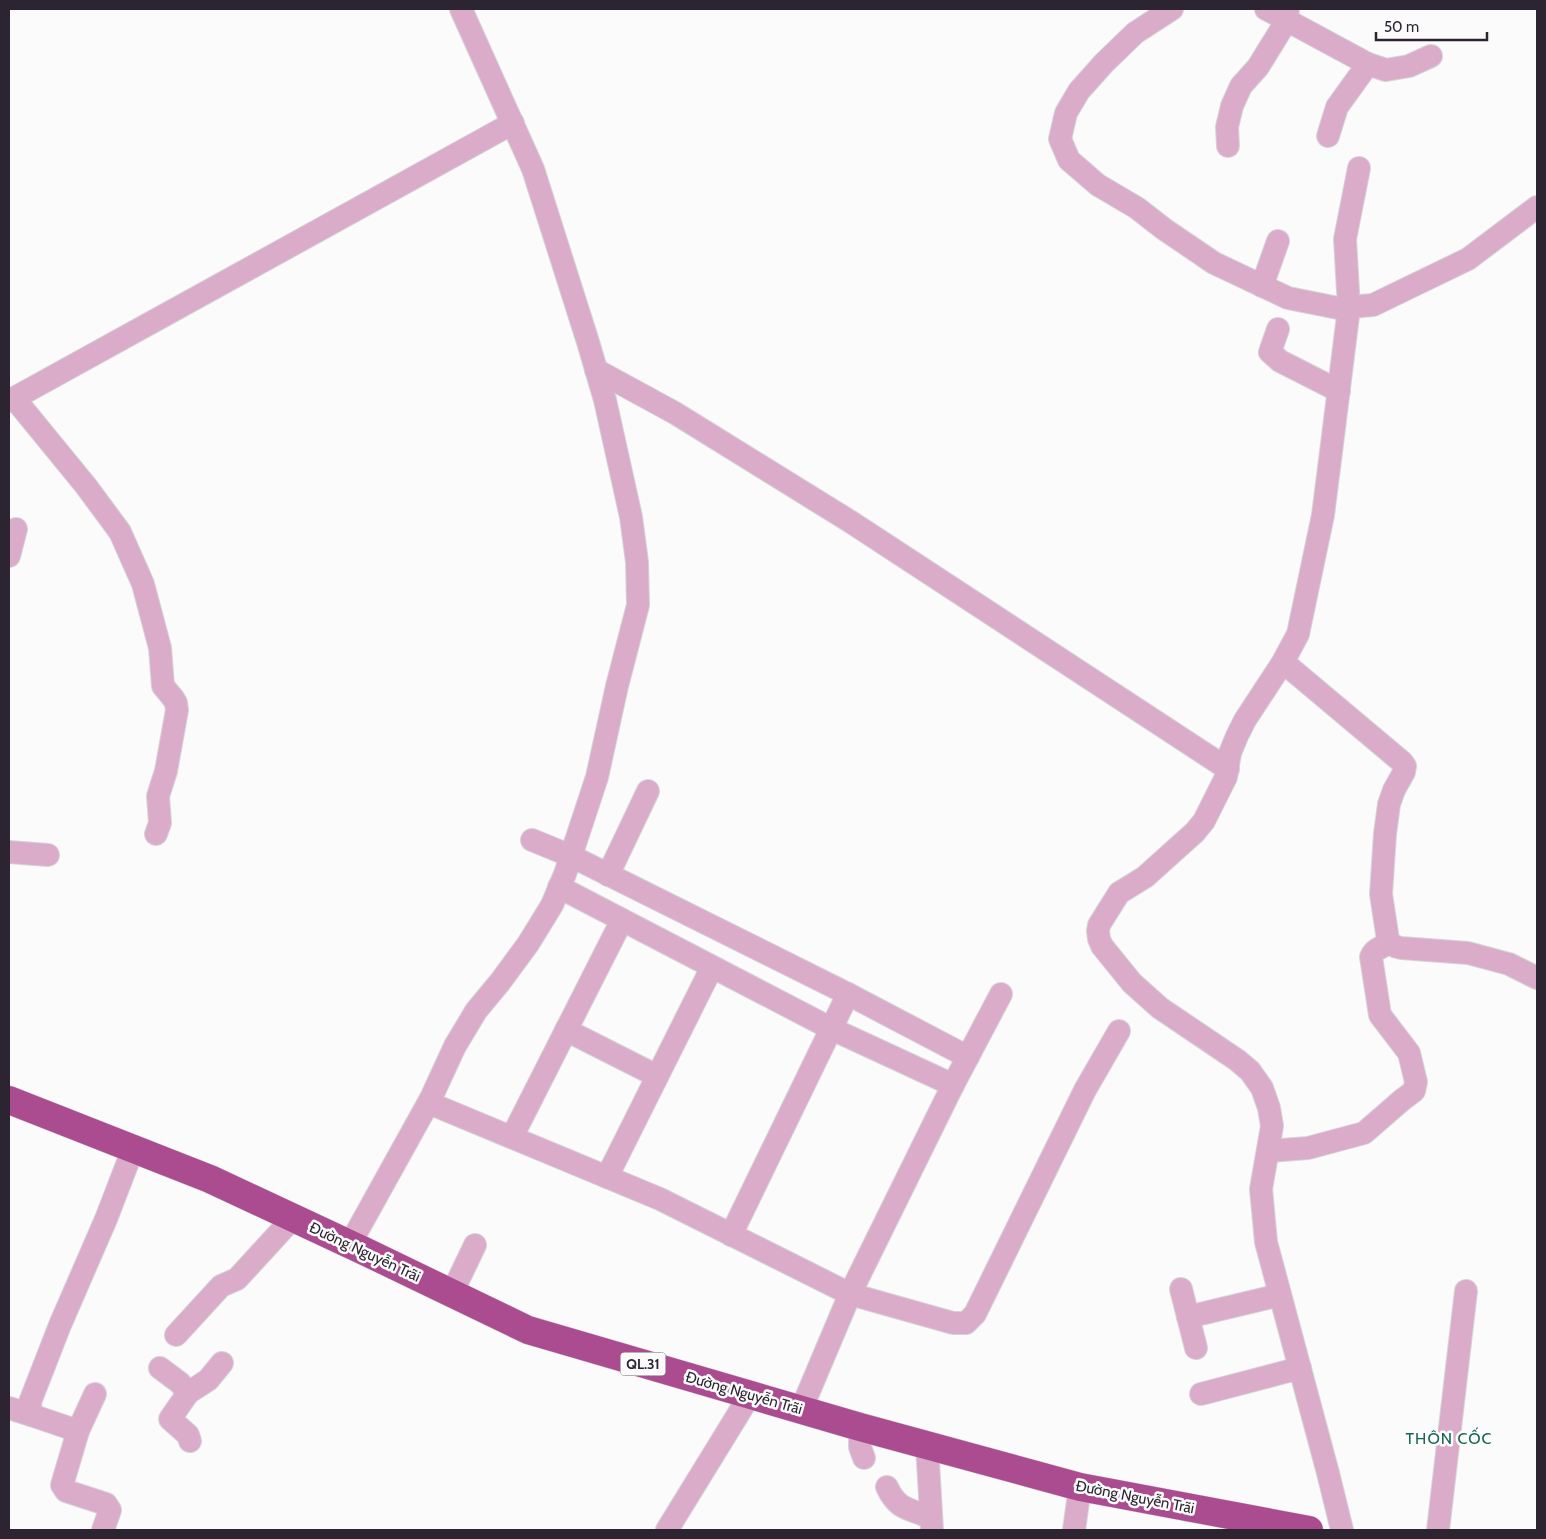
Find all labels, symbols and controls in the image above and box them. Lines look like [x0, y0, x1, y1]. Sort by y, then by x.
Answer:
scale bar [1376, 10, 1487, 42]
text: 50 m [1384, 18, 1419, 36]
street label: Đường Nguyễn Trãi [307, 1218, 423, 1286]
road number: QL.31 [620, 1352, 666, 1376]
street label: Đường Nguyễn Trãi [684, 1368, 804, 1418]
district label: THÔN CỐC [1406, 1427, 1492, 1448]
street label: Đường Nguyễn Trãi [1074, 1477, 1196, 1517]

